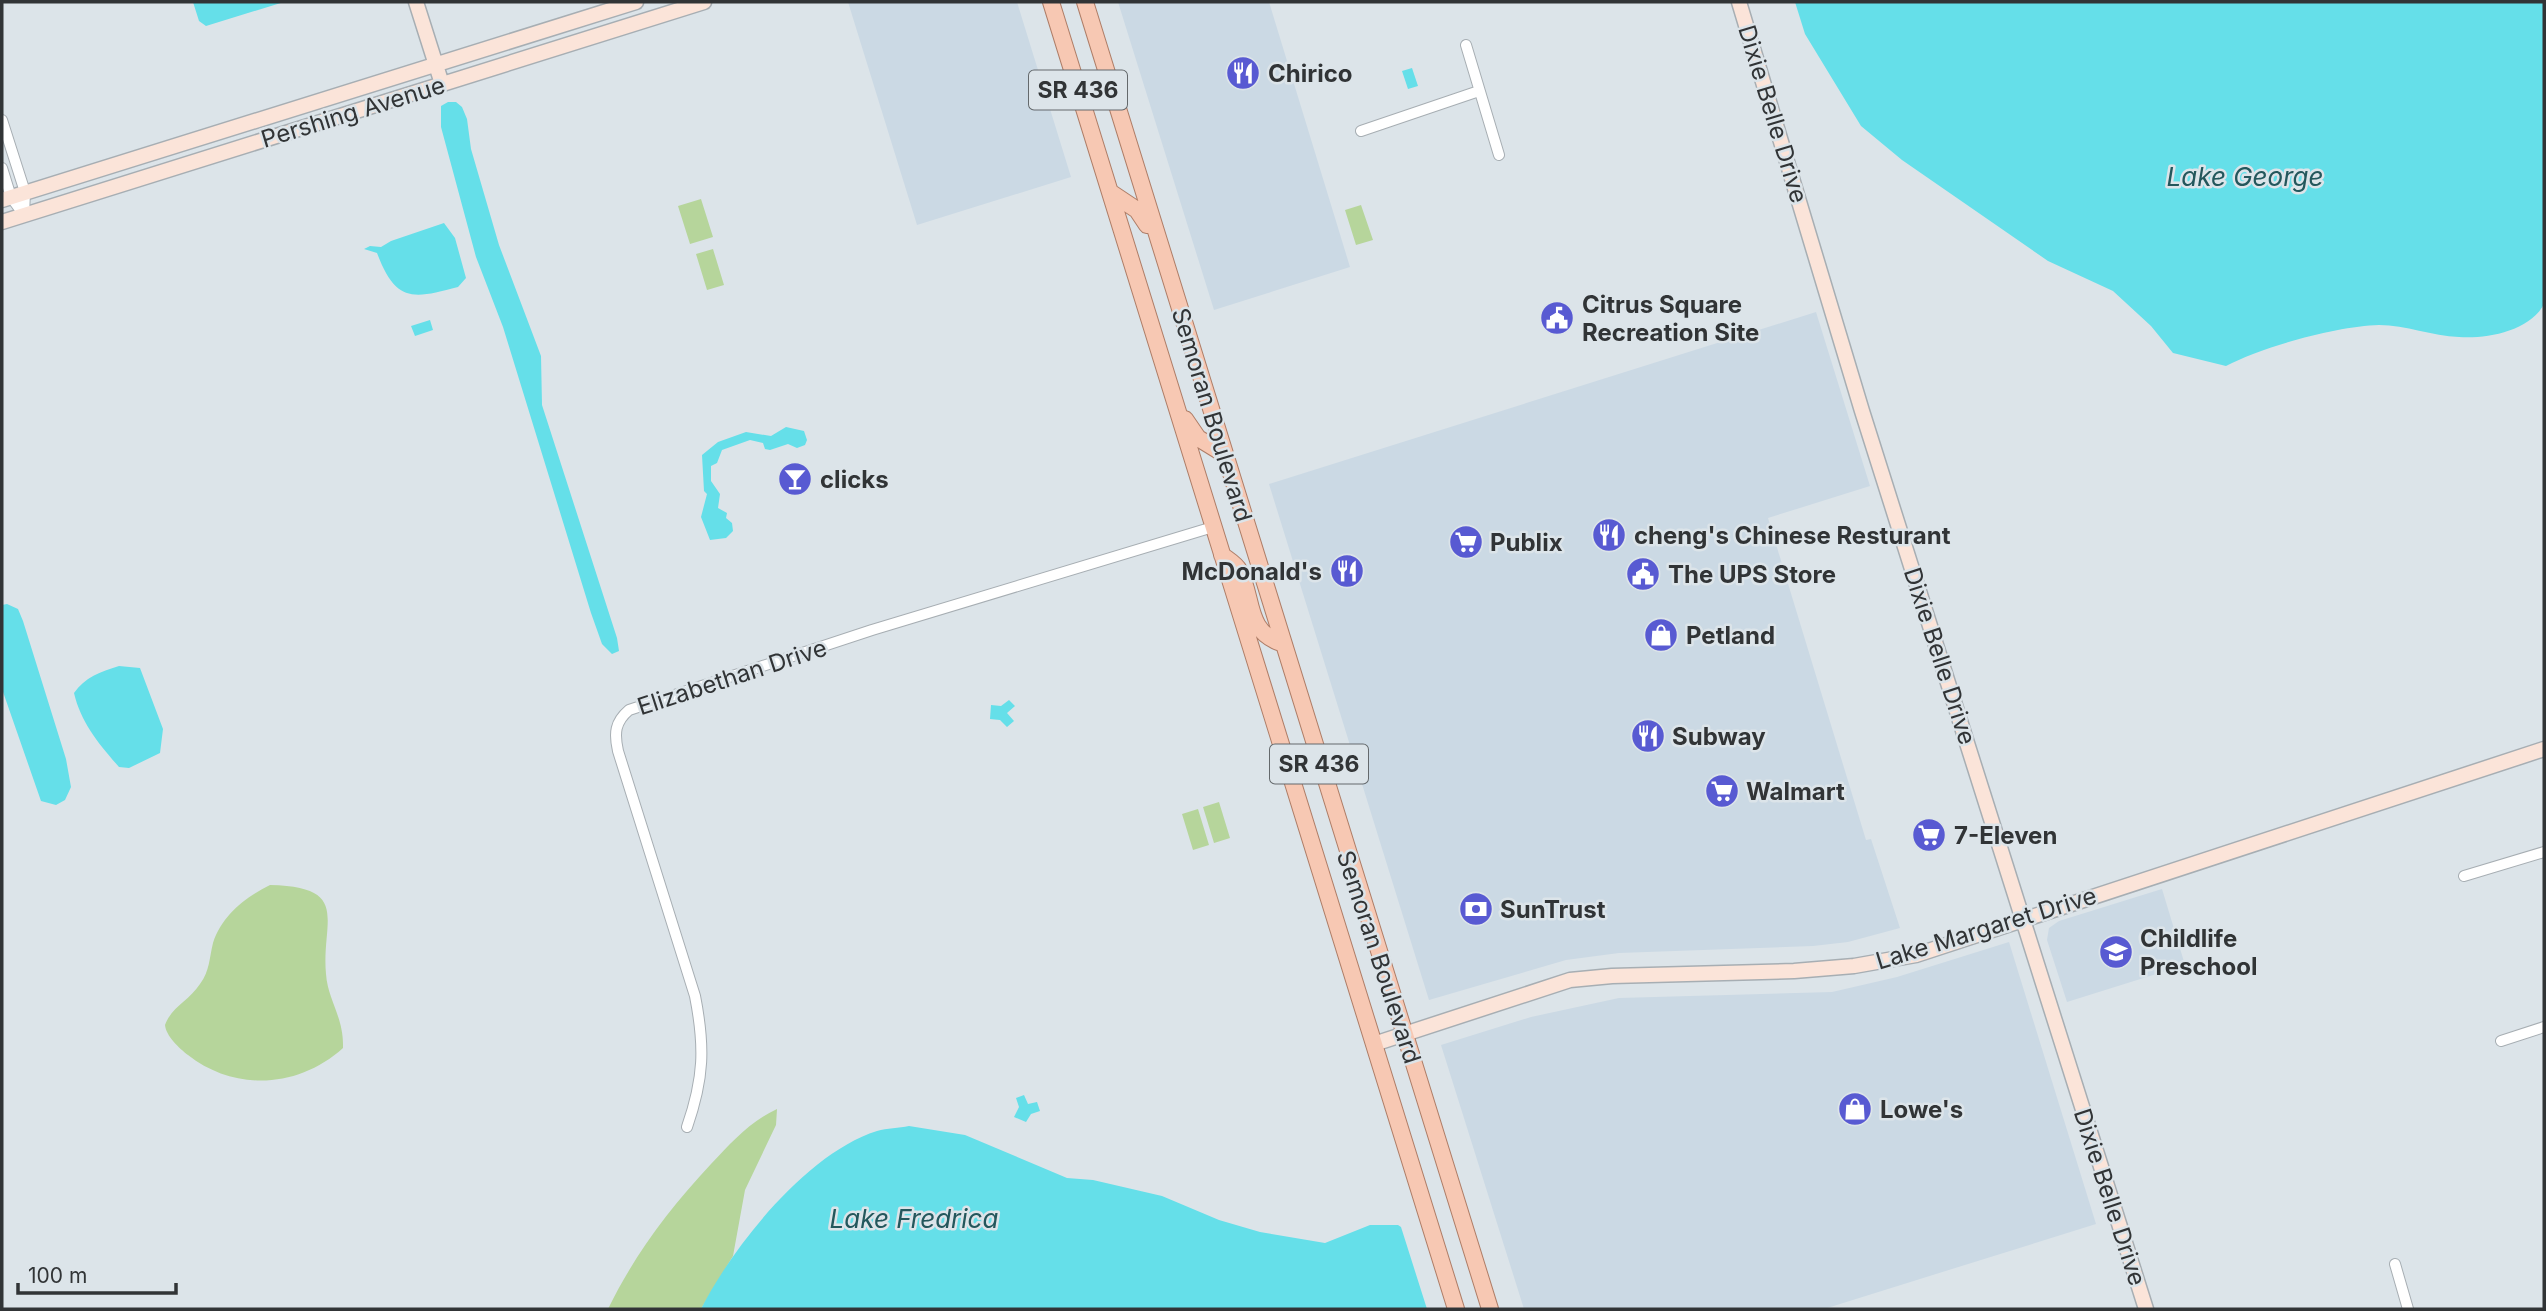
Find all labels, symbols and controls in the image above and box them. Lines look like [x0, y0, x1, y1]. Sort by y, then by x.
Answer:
street label: Dixie Belle Drive [1732, 22, 1814, 206]
restaurant icon: Chirico [1224, 54, 1262, 92]
place label: Chirico [1268, 59, 1353, 88]
street label: Pershing Avenue [258, 70, 448, 154]
road number: SR 436 [1029, 71, 1127, 110]
water label: Lake George [2167, 161, 2323, 192]
place label: Citrus Square Recreation Site [1582, 290, 1759, 347]
public building icon: Citrus Square Recreation Site [1538, 299, 1576, 337]
street label: Semoran Boulevard [1166, 305, 1258, 525]
bar icon: clicks [776, 460, 814, 498]
place label: clicks [820, 465, 889, 494]
restaurant icon: cheng's Chinese Resturant [1590, 516, 1628, 554]
place label: cheng's Chinese Resturant [1634, 521, 1951, 550]
supermarket icon: Publix [1447, 523, 1485, 561]
place label: Publix [1490, 528, 1563, 557]
restaurant icon: McDonald's [1328, 552, 1366, 590]
public building icon: The UPS Store [1624, 555, 1662, 593]
place label: McDonald's [1182, 557, 1322, 586]
place label: The UPS Store [1668, 560, 1836, 589]
street label: Dixie Belle Drive [1898, 564, 1982, 748]
shop icon: Petland [1642, 616, 1680, 654]
place label: Petland [1686, 621, 1775, 650]
street label: Elizabethan Drive [634, 633, 830, 721]
restaurant icon: Subway [1629, 717, 1667, 755]
place label: Subway [1672, 722, 1766, 751]
road number: SR 436 [1270, 744, 1368, 784]
supermarket icon: Walmart [1703, 772, 1741, 810]
place label: Walmart [1746, 777, 1845, 806]
supermarket icon: 7-Eleven [1910, 816, 1948, 854]
place label: 7-Eleven [1954, 821, 2057, 850]
street label: Semoran Boulevard [1331, 847, 1427, 1067]
street label: Lake Margaret Drive [1872, 881, 2100, 975]
bank icon: SunTrust [1457, 890, 1495, 928]
place label: SunTrust [1500, 895, 1606, 924]
place label: Childlife Preschool [2140, 924, 2257, 981]
school or university icon: Childlife Preschool [2097, 933, 2135, 971]
shop icon: Lowe's [1836, 1090, 1874, 1128]
place label: Lowe's [1880, 1095, 1963, 1124]
street label: Dixie Belle Drive [2068, 1105, 2152, 1289]
water label: Lake Fredrica [830, 1203, 998, 1234]
scale bar [18, 1252, 175, 1296]
text: 100 m [28, 1263, 87, 1288]

